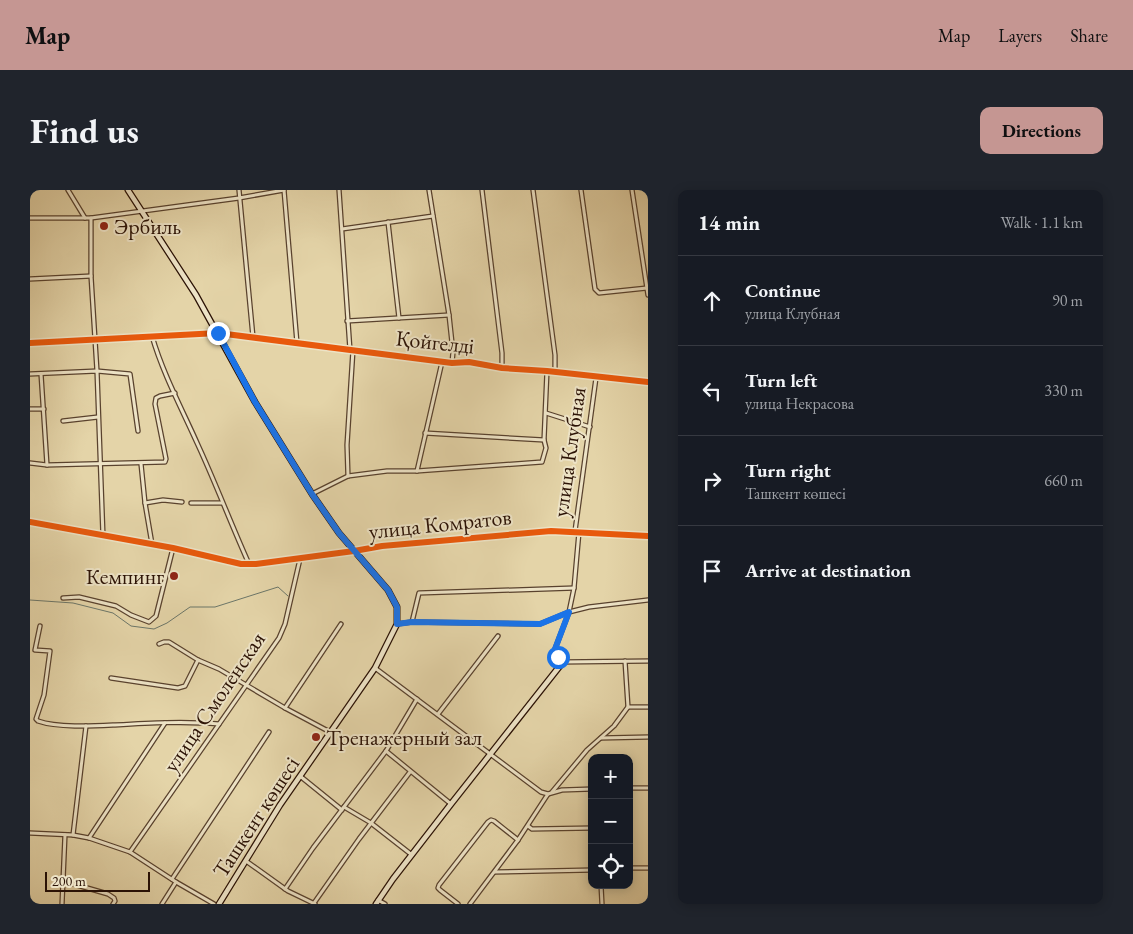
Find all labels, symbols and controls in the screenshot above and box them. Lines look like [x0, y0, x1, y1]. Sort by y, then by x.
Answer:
text: Map [25, 20, 70, 51]
text: Map [938, 24, 970, 47]
text: Layers [998, 24, 1042, 47]
text: Share [1070, 24, 1108, 47]
button: Directions [980, 107, 1103, 154]
text: Find us [30, 108, 139, 153]
text: 14 min [698, 209, 760, 236]
place label: Эрбиль [114, 212, 181, 241]
text: Walk · 1.1 km [1000, 212, 1083, 233]
marker: Эрбиль [98, 220, 110, 232]
text: Continue [745, 278, 820, 303]
icon: ahead [698, 287, 726, 315]
text: 90 m [1052, 290, 1083, 311]
text: улица Клубная [745, 303, 840, 324]
route end [207, 322, 230, 345]
street label: Қойгелді [394, 323, 476, 361]
text: Turn left [745, 368, 817, 393]
icon: left [698, 377, 726, 405]
text: 330 m [1044, 380, 1083, 401]
street label: улица Клубная [546, 385, 592, 519]
text: улица Некрасова [745, 393, 854, 414]
text: Turn right [745, 458, 831, 483]
icon: right [698, 467, 726, 495]
text: 660 m [1044, 470, 1083, 491]
text: Ташкент көшесі [745, 483, 846, 504]
street label: улица Комратов [367, 502, 513, 546]
icon: arrive [698, 557, 726, 585]
text: Arrive at destination [745, 558, 911, 583]
place label: Кемпинг [86, 562, 164, 591]
marker: Кемпинг [168, 570, 180, 582]
street label: улица Смоленская [156, 626, 272, 778]
route start [547, 646, 570, 669]
place label: Тренажерный зал [326, 723, 483, 752]
marker: Тренажерный зал [310, 731, 322, 743]
street label: Ташкент көшесі [206, 751, 306, 883]
map controls [588, 754, 633, 889]
button: + [588, 754, 633, 799]
button: − [588, 799, 633, 844]
button: locate [588, 844, 633, 889]
scale bar [45, 869, 150, 892]
text: 200 m [52, 872, 86, 890]

